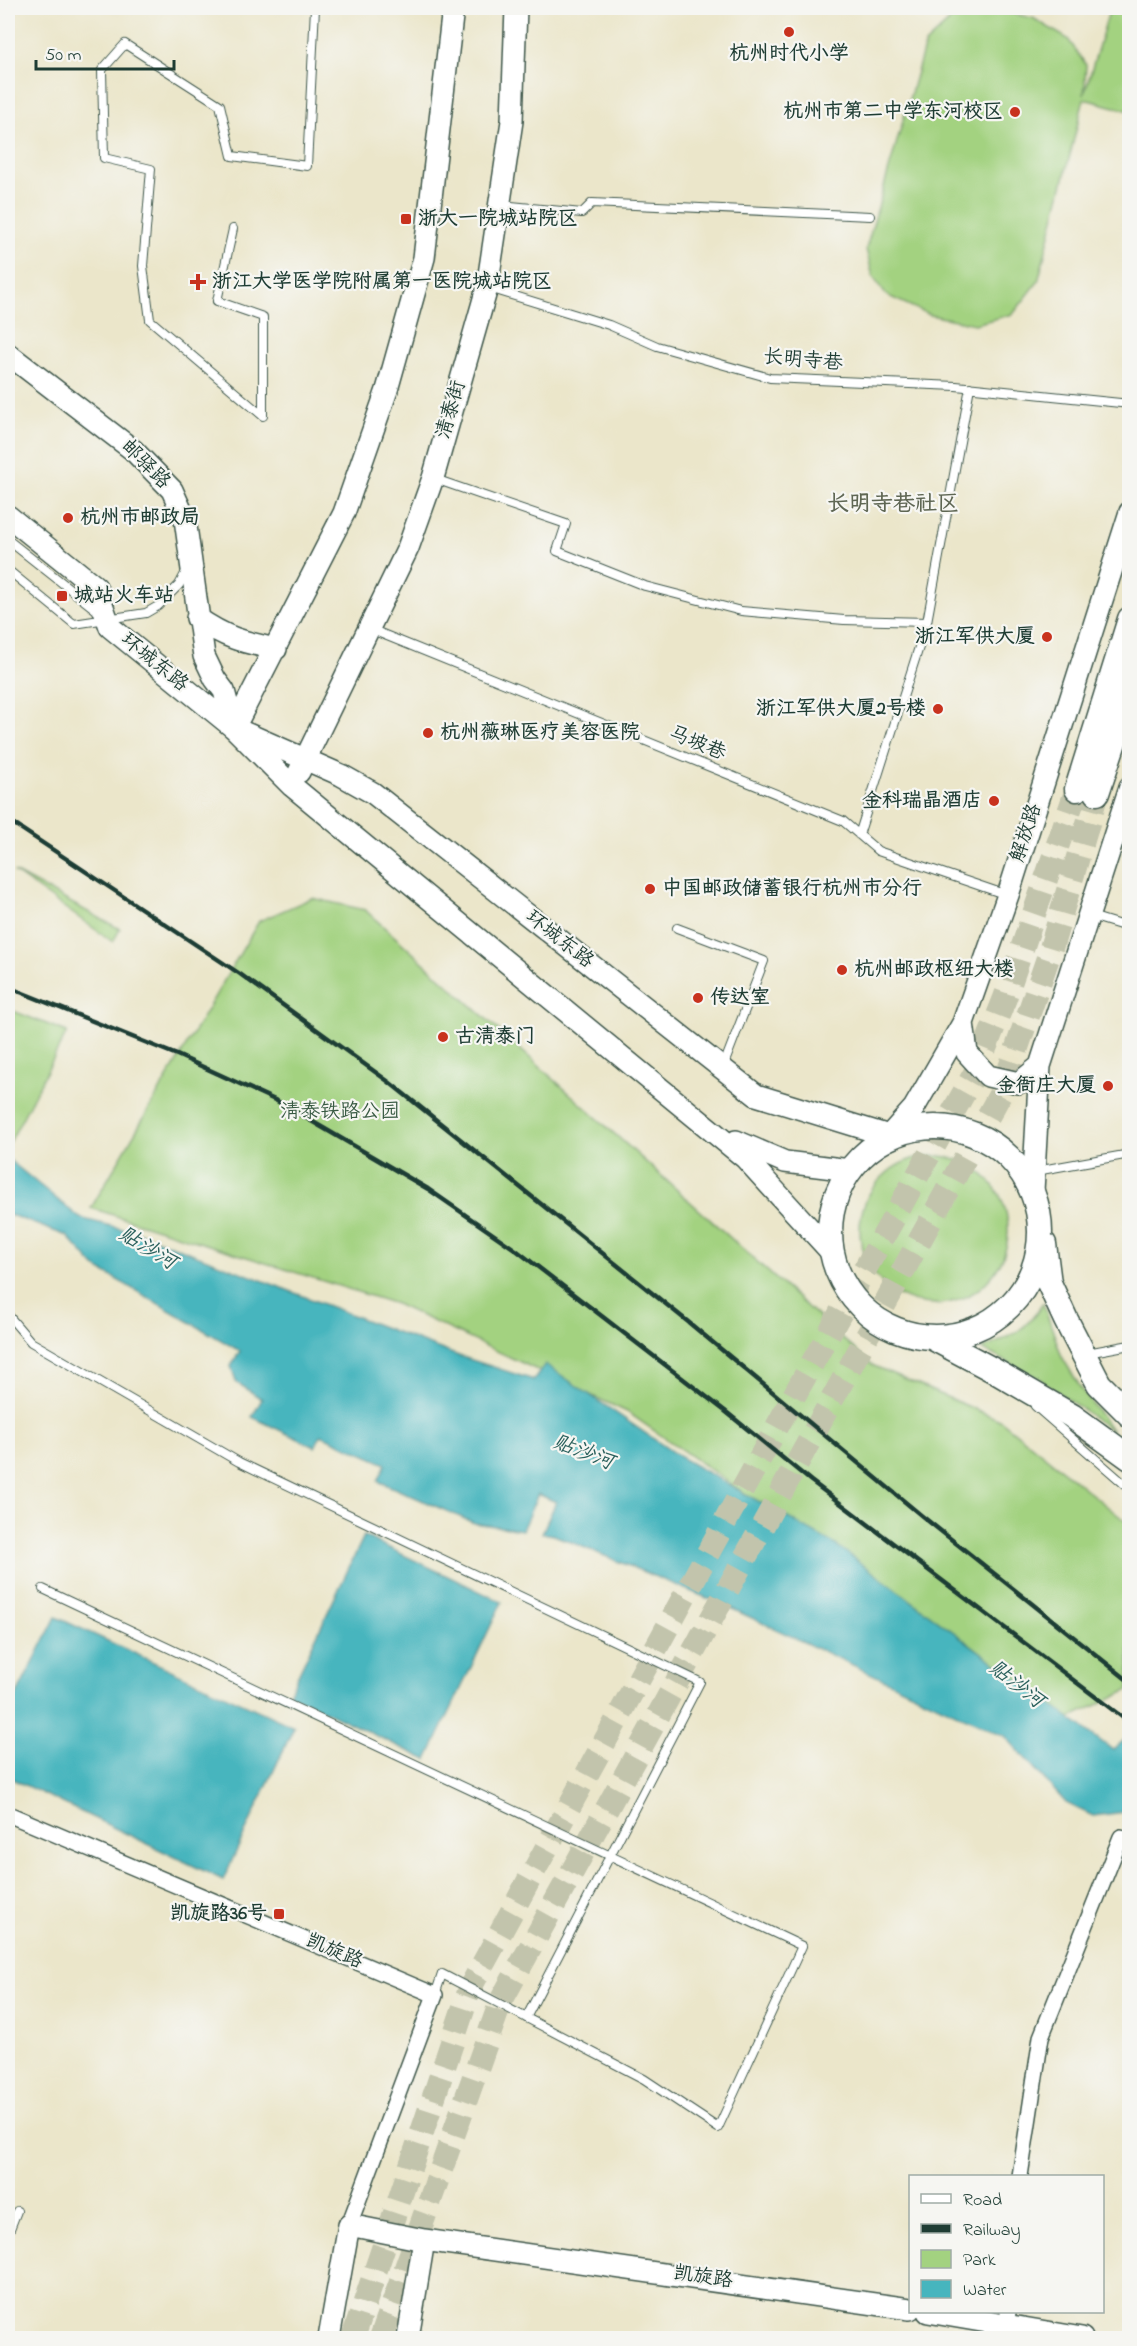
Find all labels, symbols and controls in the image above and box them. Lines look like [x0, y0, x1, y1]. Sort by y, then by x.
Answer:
marker: 杭州时代小学 [782, 25, 796, 39]
scale bar [36, 33, 174, 71]
place label: 杭州时代小学 [729, 40, 849, 69]
text: 50 m [45, 43, 82, 69]
place label: 杭州市第二中学东河校区 [783, 98, 1003, 127]
marker: 杭州市第二中学东河校区 [1008, 105, 1022, 119]
place label: 浙大一院城站院区 [418, 205, 578, 234]
marker: 浙大一院城站院区 [399, 212, 413, 226]
place label: 浙江大学医学院附属第一医院城站院区 [212, 268, 552, 297]
marker: 浙江大学医学院附属第一医院城站院区 [189, 273, 207, 291]
street label: 长明寺巷 [762, 343, 845, 379]
street label: 清泰街 [430, 377, 474, 443]
street label: 邮驿路 [114, 434, 177, 497]
district label: 长明寺巷社区 [827, 489, 959, 521]
place label: 杭州市邮政局 [80, 504, 200, 533]
marker: 杭州市邮政局 [61, 511, 75, 525]
place label: 城站火车站 [74, 582, 174, 611]
marker: 城站火车站 [55, 589, 69, 603]
place label: 浙江军供大厦 [915, 623, 1035, 652]
street label: 环城东路 [114, 627, 195, 700]
marker: 浙江军供大厦 [1040, 630, 1054, 644]
place label: 浙江军供大厦2号楼 [756, 695, 926, 724]
marker: 浙江军供大厦2号楼 [931, 702, 945, 716]
place label: 杭州薇琳医疗美容医院 [440, 719, 640, 748]
street label: 马坡巷 [664, 719, 731, 769]
marker: 杭州薇琳医疗美容医院 [421, 726, 435, 740]
place label: 金科瑞晶酒店 [862, 787, 982, 816]
marker: 金科瑞晶酒店 [987, 794, 1001, 808]
street label: 解放路 [1004, 799, 1050, 866]
place label: 中国邮政储蓄银行杭州市分行 [662, 875, 922, 904]
marker: 中国邮政储蓄银行杭州市分行 [643, 882, 657, 896]
street label: 环城东路 [519, 904, 600, 977]
place label: 杭州邮政枢纽大楼 [854, 956, 1014, 985]
marker: 杭州邮政枢纽大楼 [835, 963, 849, 977]
place label: 传达室 [710, 984, 770, 1013]
marker: 传达室 [691, 991, 705, 1005]
place label: 古清泰门 [455, 1023, 535, 1052]
marker: 古清泰门 [436, 1030, 450, 1044]
place label: 金衙庄大厦 [996, 1072, 1096, 1101]
marker: 金衙庄大厦 [1101, 1079, 1115, 1093]
park label: 清泰铁路公园 [280, 1098, 400, 1127]
water label: 贴沙河 [112, 1220, 184, 1280]
water label: 贴沙河 [548, 1428, 621, 1479]
water label: 贴沙河 [982, 1654, 1052, 1718]
place label: 凯旋路36号 [170, 1900, 267, 1929]
marker: 凯旋路36号 [272, 1907, 286, 1921]
street label: 凯旋路 [301, 1927, 368, 1977]
legend [909, 2175, 1104, 2313]
text: Road [963, 2188, 1002, 2214]
text: Railway [963, 2218, 1020, 2244]
text: Park [963, 2248, 996, 2274]
street label: 凯旋路 [671, 2259, 736, 2297]
text: Water [963, 2278, 1007, 2304]

